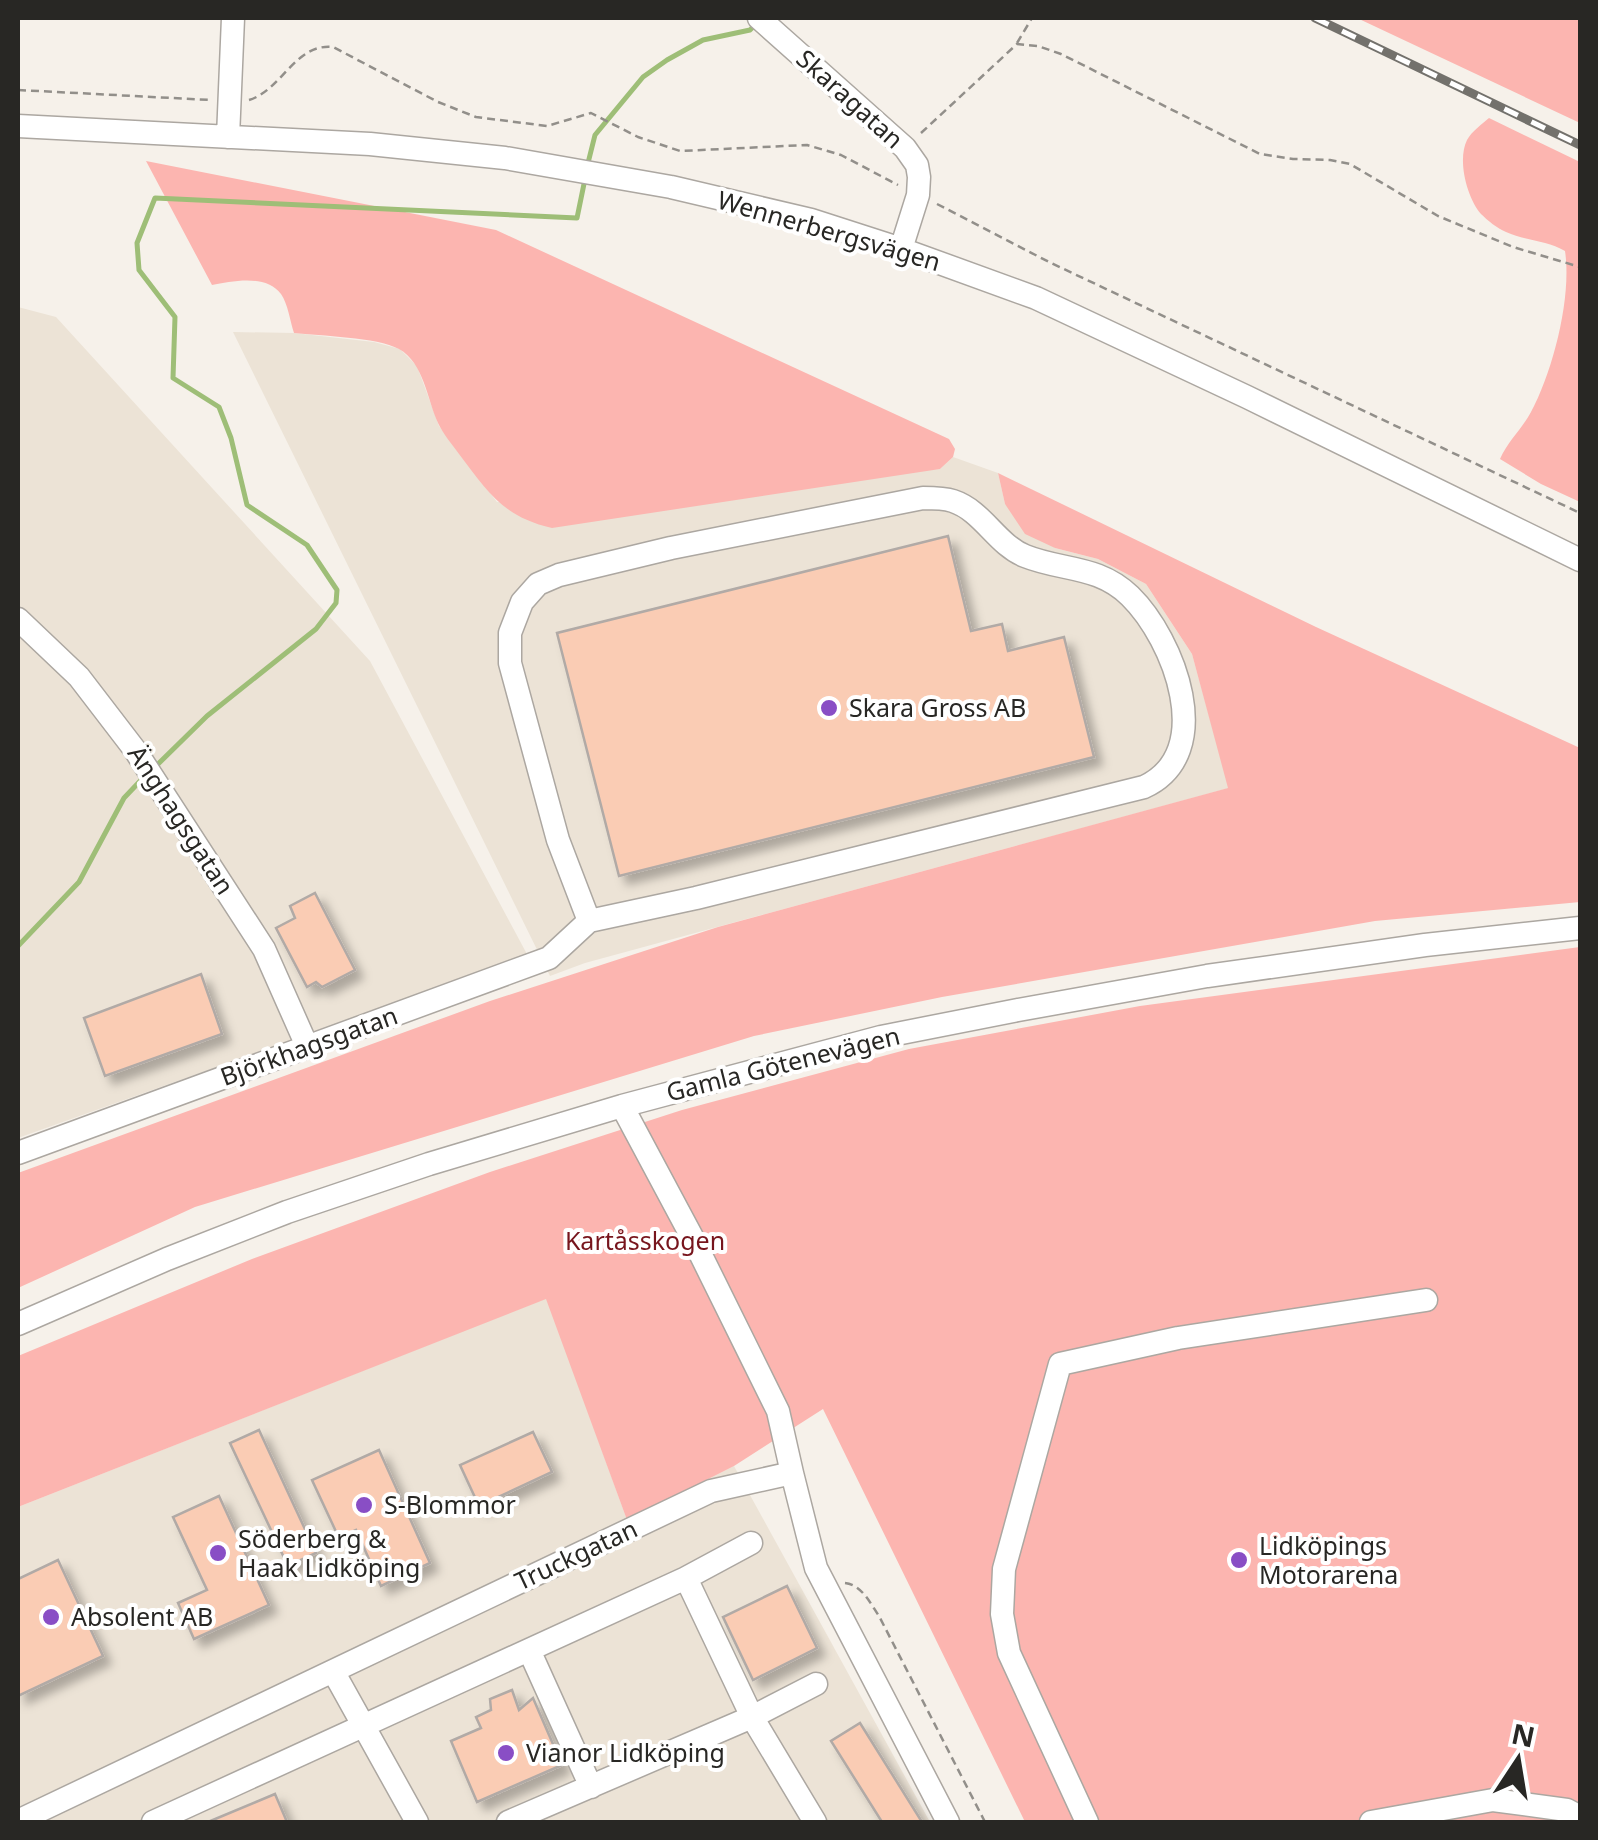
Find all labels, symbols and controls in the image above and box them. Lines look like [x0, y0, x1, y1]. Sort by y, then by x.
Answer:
street label: Skaragatan [790, 41, 911, 155]
street label: Wennerbergsvägen [714, 182, 945, 278]
place label: Skara Gross AB [849, 690, 1026, 724]
marker: Skara Gross AB [818, 697, 840, 719]
street label: Änghagsgatan [121, 738, 243, 901]
street label: Björkhagsgatan [215, 997, 402, 1093]
street label: Gamla Götenevägen [662, 1018, 903, 1109]
park label: Kartåsskogen [565, 1223, 725, 1257]
place label: S-Blommor [384, 1487, 516, 1521]
marker: S-Blommor [353, 1494, 375, 1516]
street label: Truckgatan [509, 1511, 642, 1597]
place label: Söderberg & Haak Lidköping [238, 1521, 420, 1584]
place label: Lidköpings Motorarena [1259, 1528, 1398, 1591]
marker: Söderberg & Haak Lidköping [207, 1542, 229, 1564]
marker: Lidköpings Motorarena [1228, 1549, 1250, 1571]
place label: Absolent AB [71, 1599, 213, 1633]
marker: Absolent AB [40, 1606, 62, 1628]
north arrow [1468, 1710, 1568, 1810]
text: N [1508, 1714, 1538, 1756]
place label: Vianor Lidköping [526, 1735, 725, 1769]
marker: Vianor Lidköping [495, 1742, 517, 1764]

